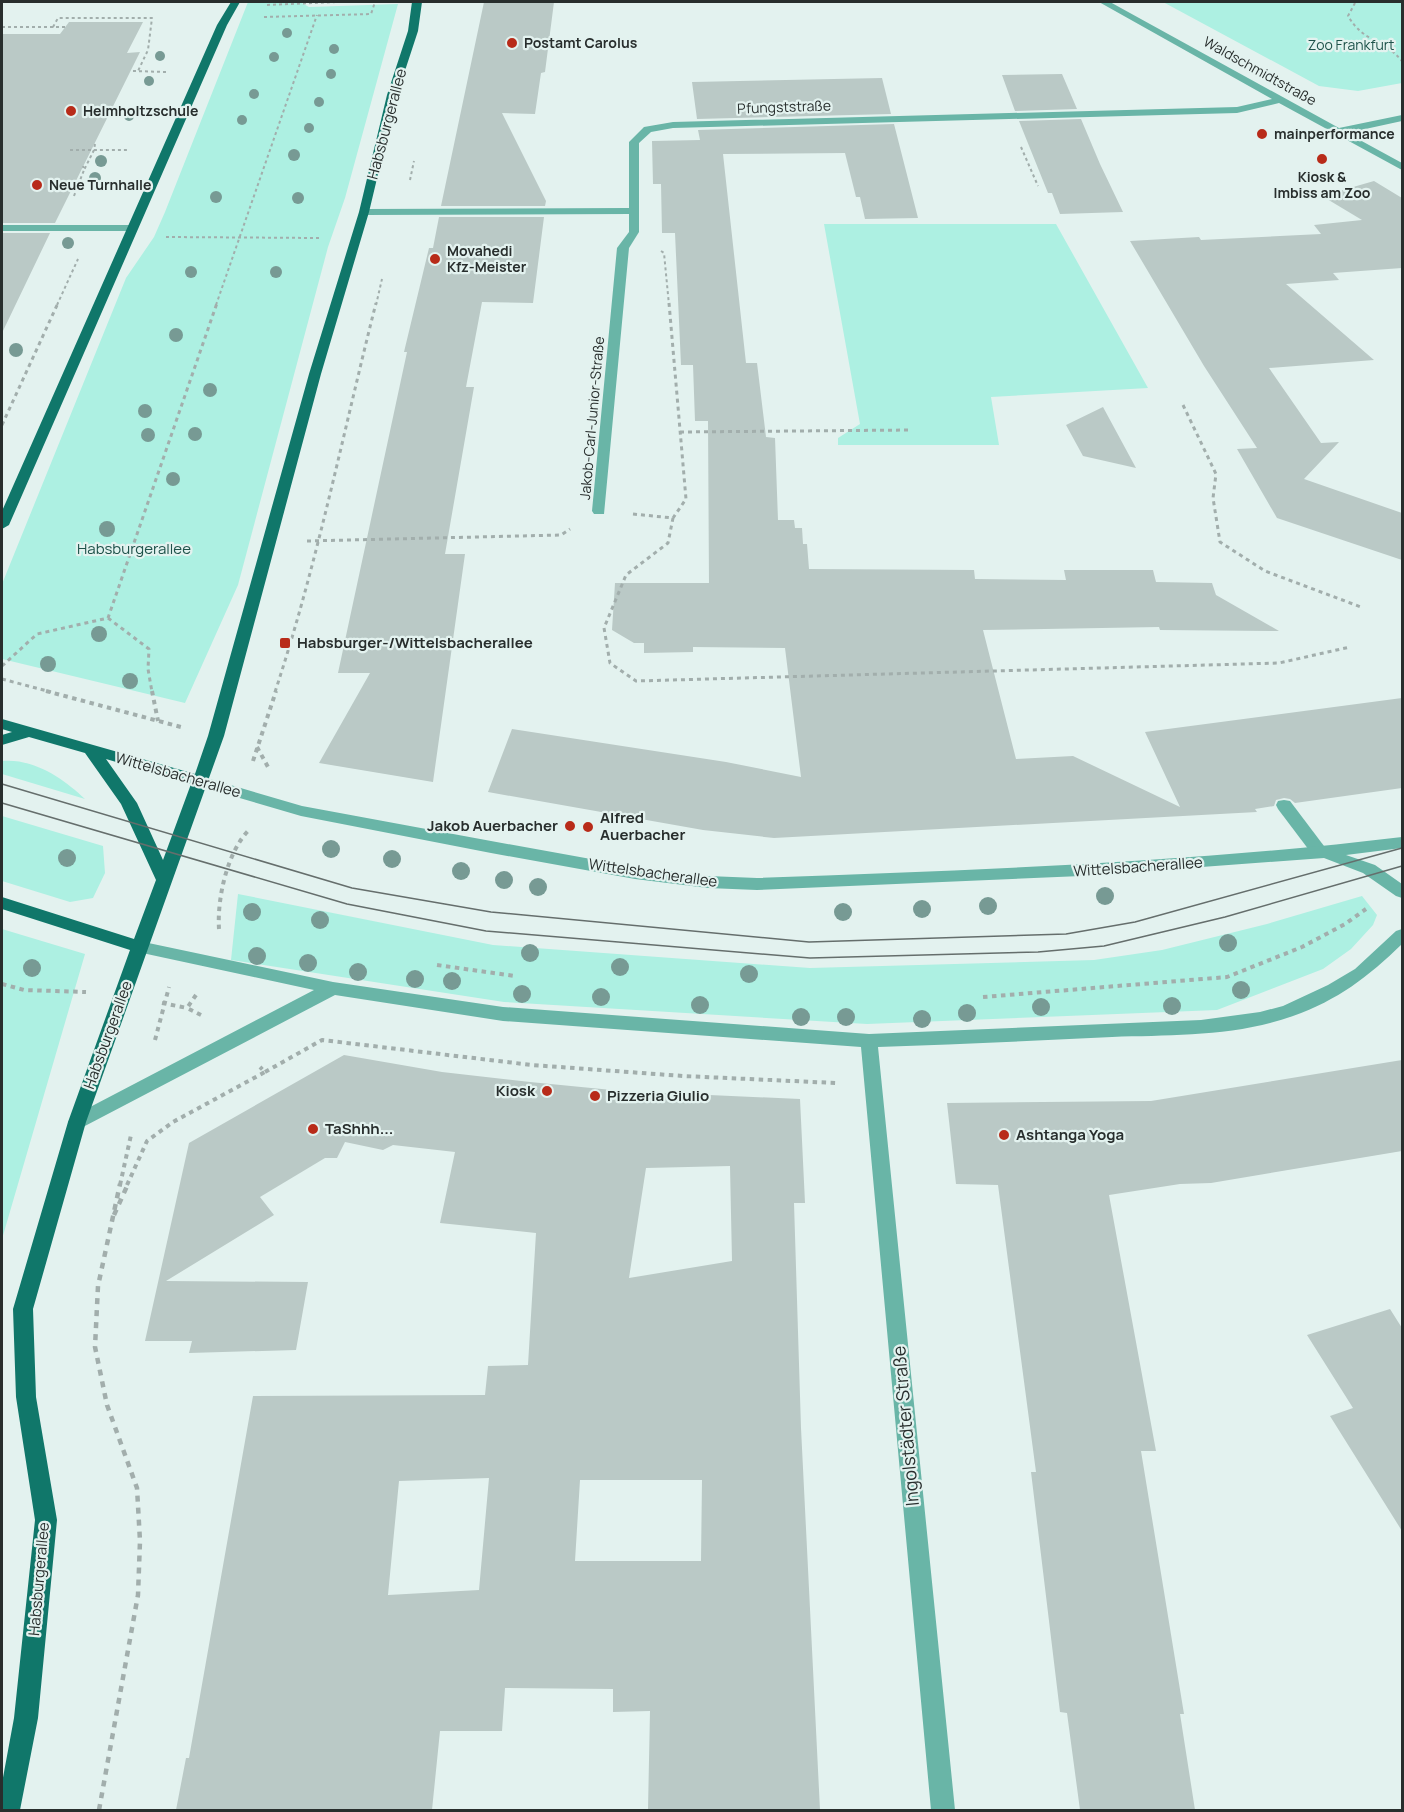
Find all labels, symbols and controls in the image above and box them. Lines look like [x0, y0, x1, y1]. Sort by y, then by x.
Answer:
street label: Waldschmidtstraße [1200, 32, 1320, 109]
place label: Postamt Carolus [524, 33, 638, 52]
park label: Zoo Frankfurt [1308, 35, 1395, 54]
marker: Postamt Carolus [505, 36, 519, 50]
street label: Habsburgerallee [362, 66, 411, 182]
street label: Pfungststraße [737, 95, 831, 118]
place label: Helmholtzschule [83, 101, 198, 120]
marker: Helmholtzschule [64, 104, 78, 118]
place label: mainperformance [1274, 124, 1395, 143]
marker: mainperformance [1255, 127, 1269, 141]
marker: Kiosk & Imbiss am Zoo [1315, 152, 1329, 166]
place label: Kiosk & Imbiss am Zoo [1273, 167, 1371, 202]
place label: Neue Turnhalle [49, 175, 151, 194]
marker: Neue Turnhalle [30, 178, 44, 192]
place label: Movahedi Kfz-Meister [447, 241, 527, 276]
marker: Movahedi Kfz-Meister [428, 252, 442, 266]
street label: Jakob-Carl-Junior-Straße [575, 335, 608, 500]
park label: Habsburgerallee [77, 538, 191, 559]
place label: Habsburger-/Wittelsbacherallee [297, 632, 533, 653]
marker: Habsburger-/Wittelsbacherallee [278, 636, 292, 650]
street label: Wittelsbacherallee [113, 747, 244, 803]
place label: Alfred Auerbacher [600, 807, 685, 845]
place label: Jakob Auerbacher [427, 815, 558, 836]
marker: Jakob Auerbacher [563, 819, 577, 833]
marker: Alfred Auerbacher [581, 820, 595, 834]
street label: Wittelsbacherallee [1073, 851, 1204, 881]
street label: Wittelsbacherallee [587, 853, 719, 892]
street label: Habsburgerallee [78, 978, 137, 1092]
place label: Kiosk [496, 1080, 536, 1101]
marker: Kiosk [540, 1084, 554, 1098]
place label: Pizzeria Giulio [607, 1085, 709, 1106]
marker: Pizzeria Giulio [588, 1089, 602, 1103]
place label: TaShhh... [325, 1118, 393, 1139]
marker: TaShhh... [306, 1122, 320, 1136]
place label: Ashtanga Yoga [1016, 1124, 1124, 1145]
marker: Ashtanga Yoga [997, 1128, 1011, 1142]
street label: Ingolstädter Straße [886, 1345, 924, 1507]
street label: Habsburgerallee [23, 1521, 54, 1637]

